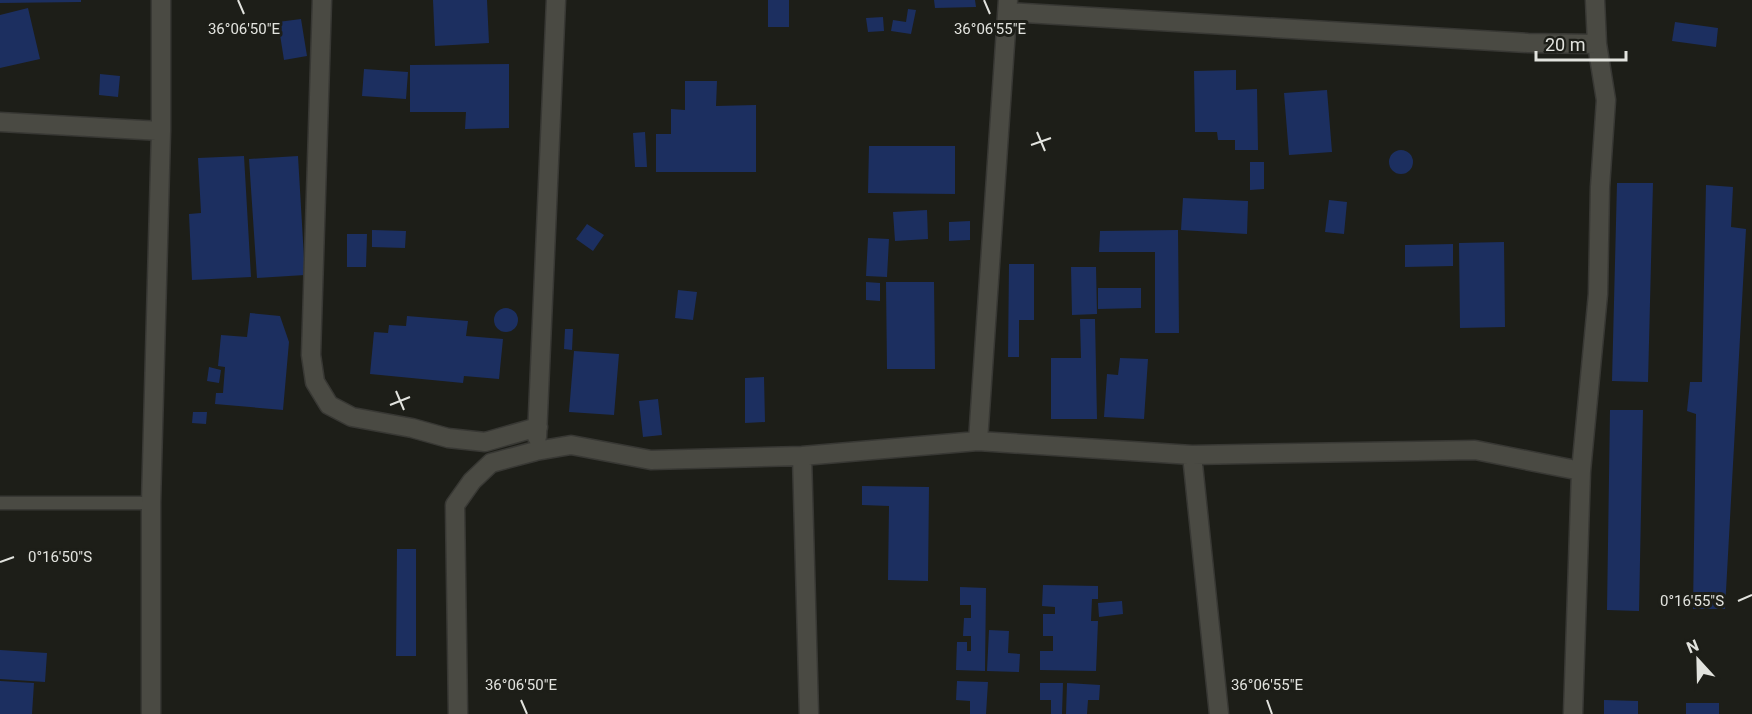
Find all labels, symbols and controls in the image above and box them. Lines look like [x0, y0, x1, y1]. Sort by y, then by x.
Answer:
text: 36°06'50"E [208, 20, 281, 38]
text: 36°06'55"E [954, 20, 1027, 38]
scale bar [1536, 24, 1626, 62]
text: 20 m [1545, 34, 1585, 55]
text: 0°16'50"S [28, 548, 92, 566]
text: 0°16'55"S [1660, 592, 1724, 610]
north arrow [1668, 630, 1728, 690]
text: N [1684, 636, 1701, 657]
text: 36°06'50"E [485, 676, 558, 694]
text: 36°06'55"E [1231, 676, 1304, 694]

